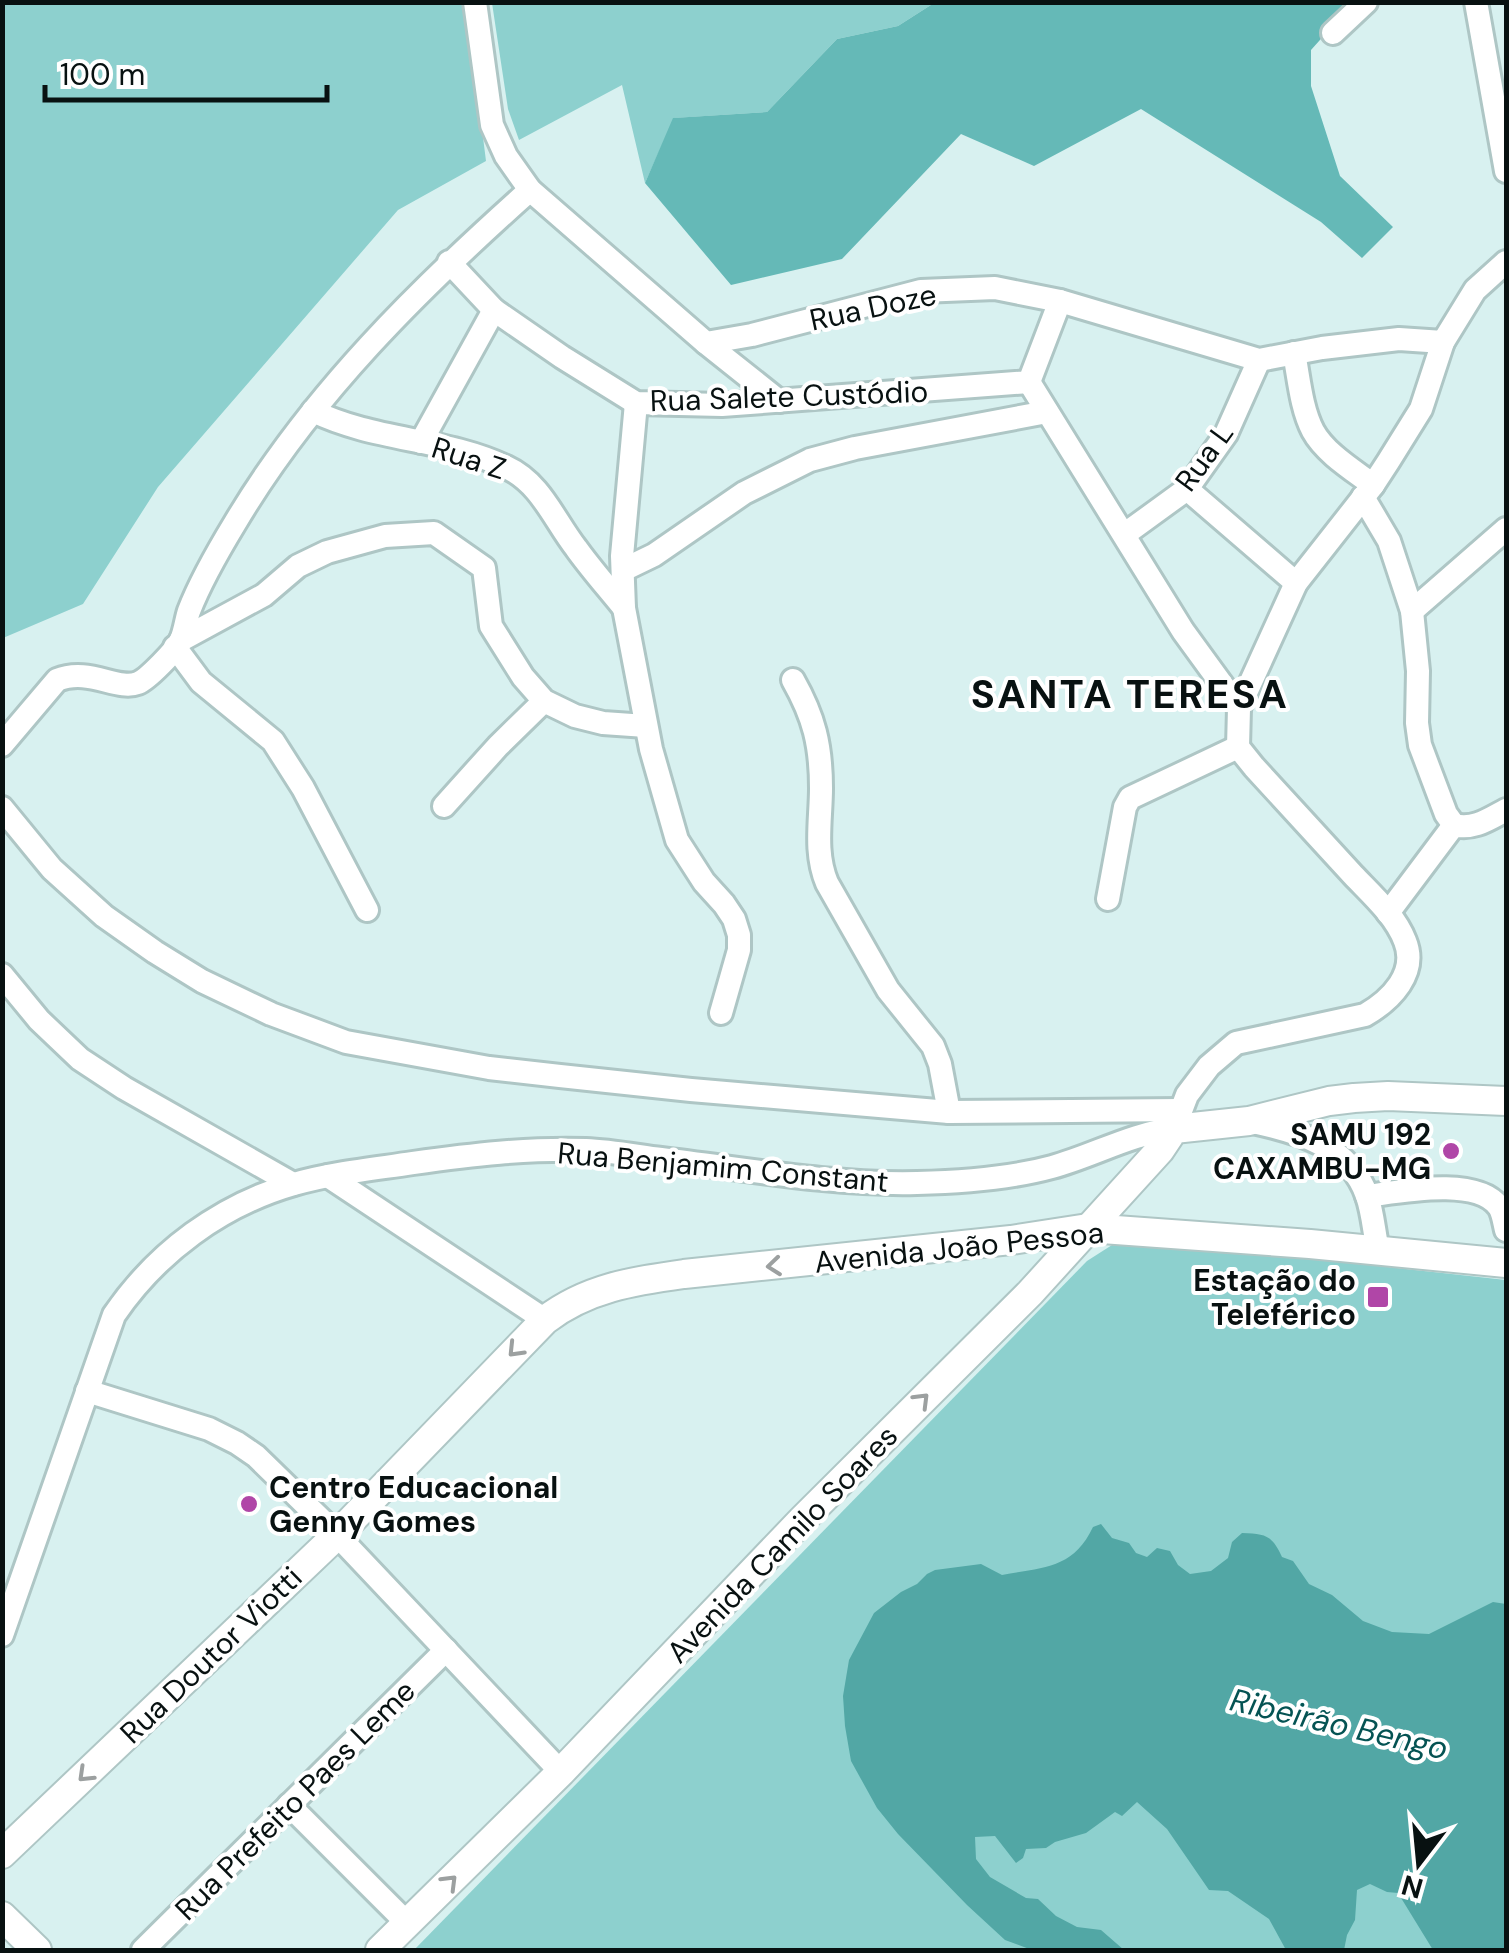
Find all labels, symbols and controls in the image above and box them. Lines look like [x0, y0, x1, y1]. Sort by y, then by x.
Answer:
scale bar [45, 40, 328, 102]
text: 100 m [60, 55, 145, 94]
street label: Rua Doze [806, 275, 940, 339]
street label: Rua Salete Custódio [649, 372, 929, 420]
street label: Rua L [1166, 415, 1242, 499]
street label: Rua Z [427, 428, 511, 488]
district label: SANTA TERESA [971, 668, 1289, 720]
place label: SAMU 192 CAXAMBU-MG [1213, 1115, 1431, 1188]
street label: Rua Benjamim Constant [556, 1133, 890, 1201]
marker: SAMU 192 CAXAMBU-MG [1440, 1140, 1462, 1162]
street label: Avenida João Pessoa [812, 1212, 1106, 1282]
one-way arrow [766, 1254, 782, 1276]
place label: Estação do Teleférico [1193, 1261, 1356, 1334]
marker: Estação do Teleférico [1365, 1284, 1391, 1310]
one-way arrow [509, 1339, 527, 1357]
one-way arrow [911, 1394, 929, 1412]
street label: Avenida Camilo Soares [658, 1417, 906, 1671]
place label: Centro Educacional Genny Gomes [269, 1468, 558, 1541]
marker: Centro Educacional Genny Gomes [238, 1493, 260, 1515]
street label: Rua Doutor Viotti [112, 1558, 310, 1752]
street label: Rua Prefeito Paes Leme [167, 1672, 423, 1928]
water label: Ribeirão Bengo [1226, 1679, 1452, 1769]
one-way arrow [78, 1763, 97, 1781]
north arrow [1369, 1813, 1469, 1913]
text: N [1397, 1866, 1427, 1907]
one-way arrow [438, 1876, 456, 1894]

